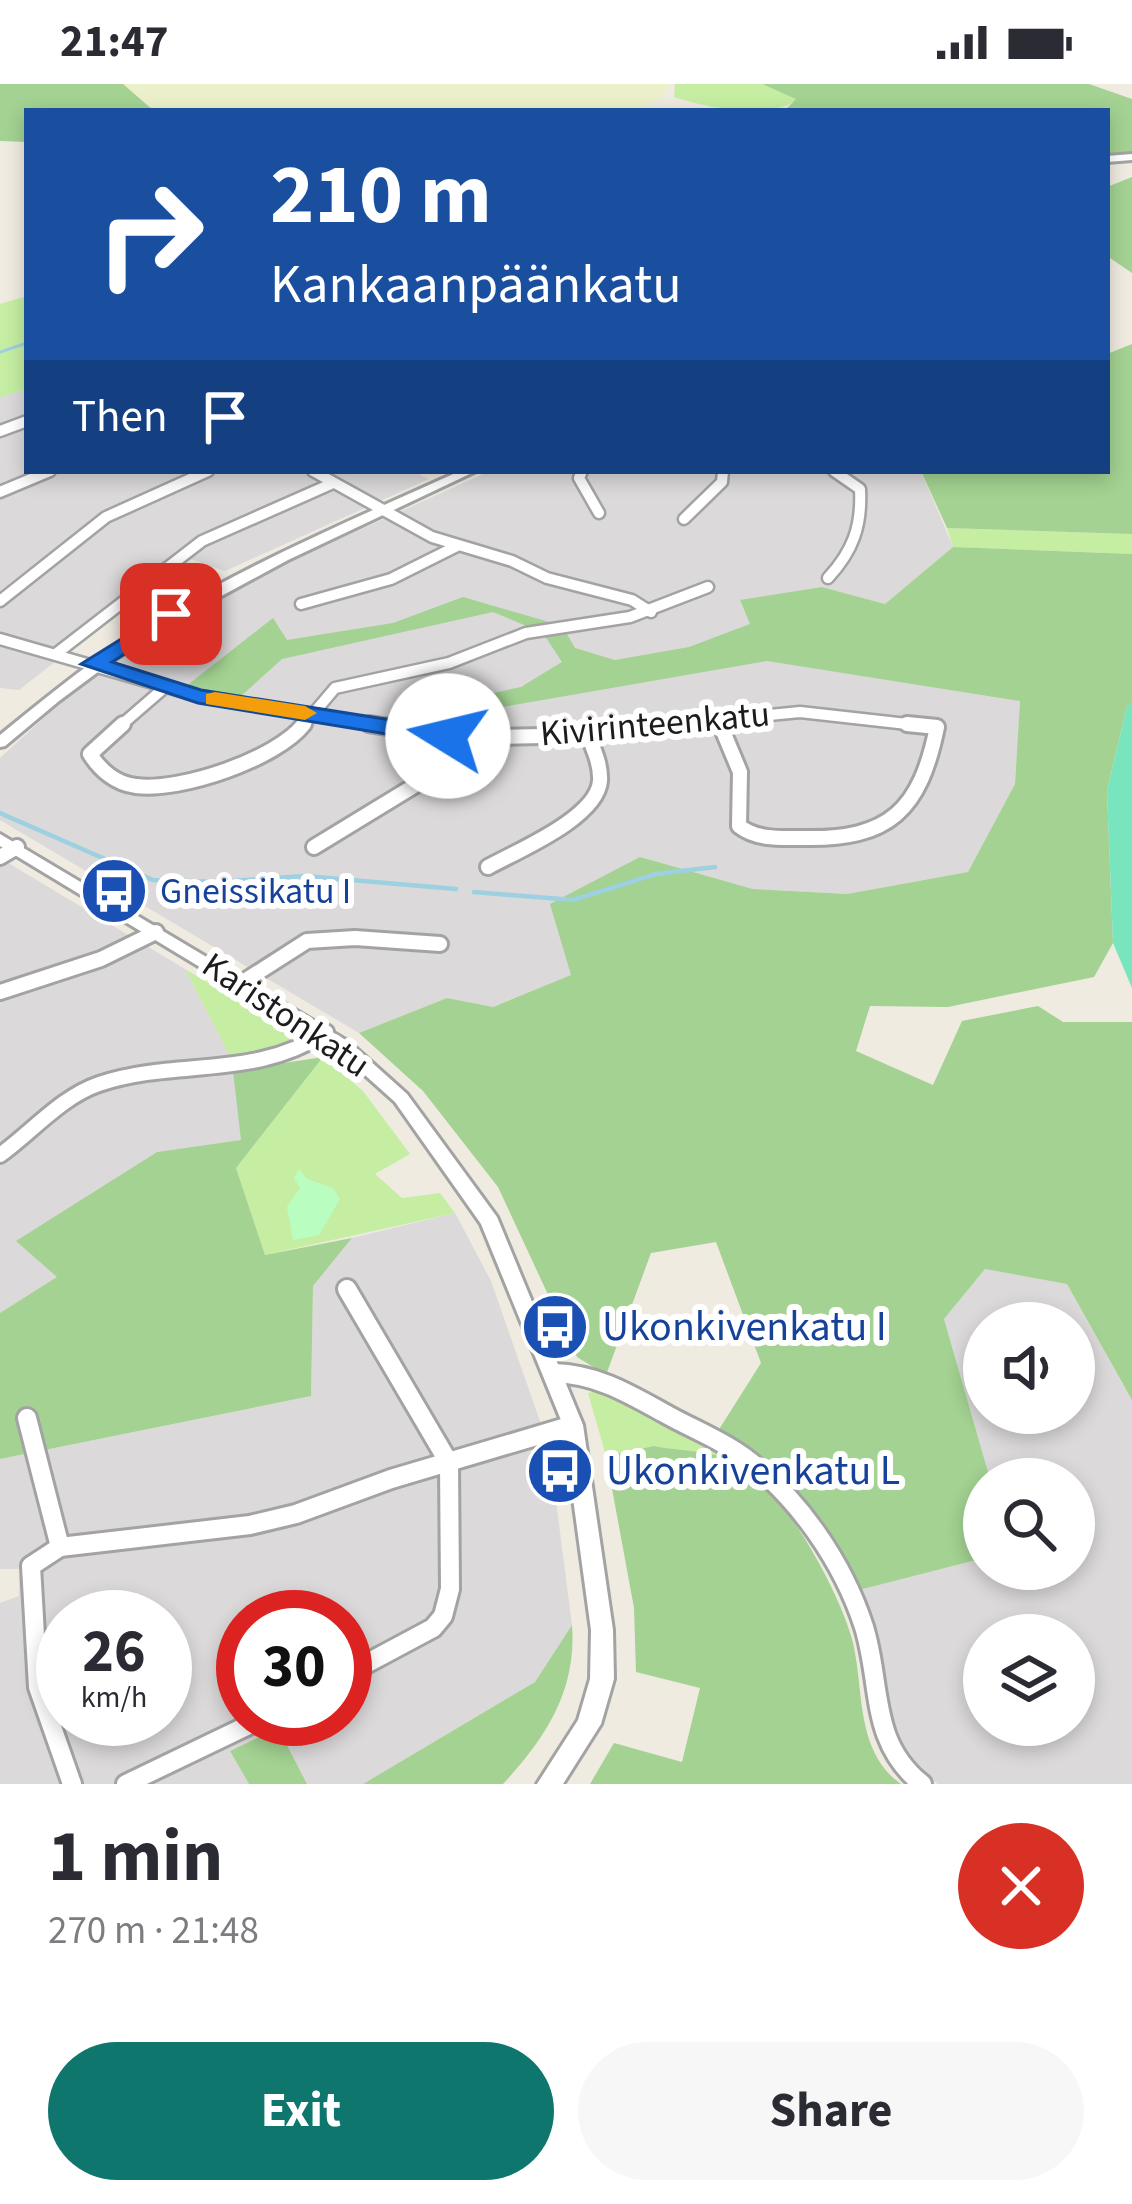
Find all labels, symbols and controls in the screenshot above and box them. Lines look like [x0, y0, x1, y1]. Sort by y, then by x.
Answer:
text: 21:47 [60, 10, 169, 74]
text: 210 m [270, 136, 492, 256]
icon: right [72, 156, 228, 312]
text: Kankaanpäänkatu [270, 247, 682, 324]
icon: arrive [192, 384, 258, 450]
text: Then [72, 385, 168, 449]
pin [120, 563, 222, 665]
icon: arrive [138, 581, 204, 647]
position arrow [385, 673, 511, 799]
street label: Kivirinteenkatu [538, 689, 772, 759]
bus stop icon: Gneissikatu I [79, 856, 149, 926]
place label: Gneissikatu I [160, 866, 351, 917]
street label: Karistonkatu [192, 940, 380, 1090]
bus stop icon: Ukonkivenkatu I [520, 1292, 590, 1362]
place label: Ukonkivenkatu I [602, 1297, 887, 1357]
map controls [963, 1302, 1095, 1746]
button: sound [963, 1302, 1095, 1434]
bus stop icon: Ukonkivenkatu L [525, 1436, 595, 1506]
place label: Ukonkivenkatu L [606, 1441, 900, 1501]
button: search [963, 1458, 1095, 1590]
speed limit sign: 30 [216, 1590, 372, 1746]
text: 26 [82, 1610, 146, 1695]
button: layers [963, 1614, 1095, 1746]
text: km/h [81, 1676, 147, 1719]
text: 1 min [48, 1806, 223, 1909]
button: close [958, 1823, 1084, 1949]
text: 270 m · 21:48 [48, 1903, 259, 1959]
button: Exit [48, 2042, 554, 2180]
button: Share [578, 2042, 1084, 2180]

